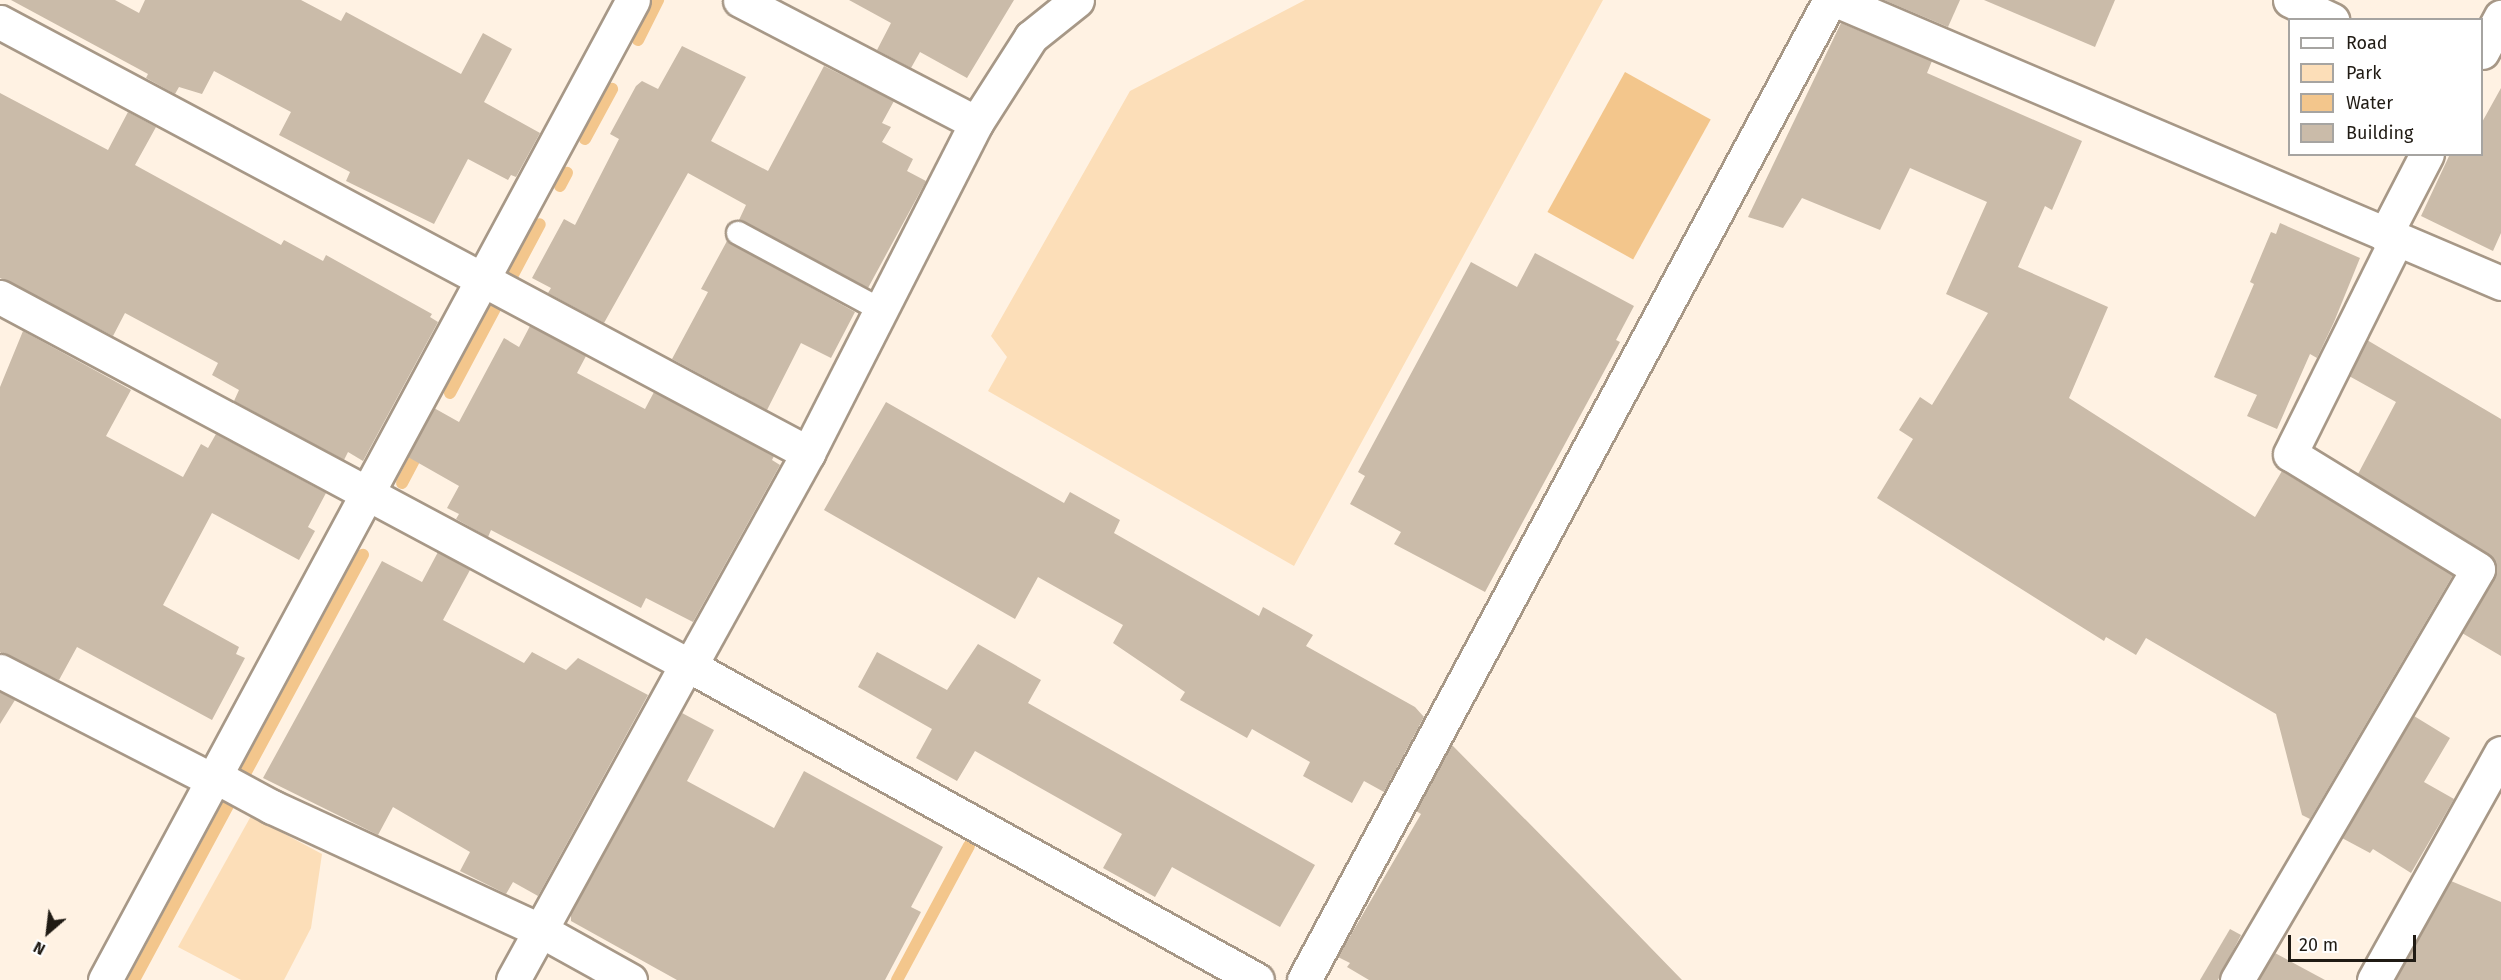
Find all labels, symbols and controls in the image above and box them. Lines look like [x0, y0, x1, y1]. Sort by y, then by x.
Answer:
legend [2288, 18, 2483, 156]
text: Road [2346, 32, 2388, 54]
text: Park [2346, 62, 2381, 84]
text: Water [2346, 92, 2393, 114]
text: Building [2346, 122, 2413, 144]
north arrow [18, 902, 78, 962]
scale bar [2291, 923, 2418, 961]
text: 20 m [2299, 934, 2338, 956]
text: N [30, 937, 48, 959]

